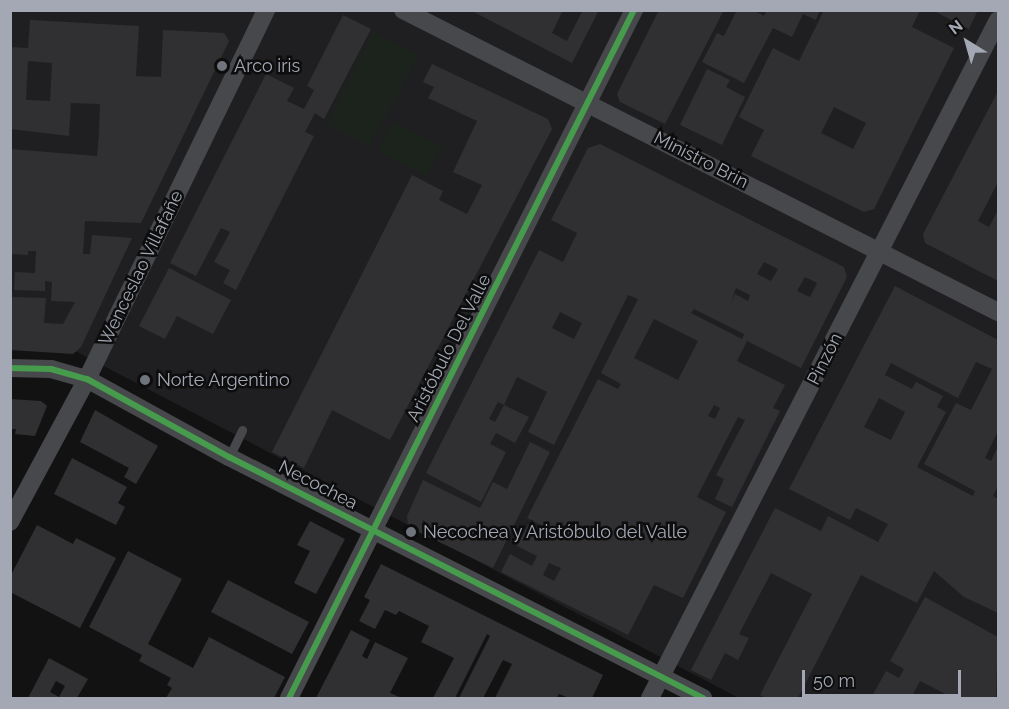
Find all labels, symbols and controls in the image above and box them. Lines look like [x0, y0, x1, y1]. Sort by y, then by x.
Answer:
north arrow [937, 12, 997, 72]
text: N [945, 16, 966, 38]
place label: Arco iris [234, 55, 300, 77]
marker: Arco iris [215, 59, 229, 73]
street label: Ministro Brin [650, 127, 752, 193]
street label: Wenceslao Villafañe [94, 187, 188, 349]
street label: Aristóbulo Del Valle [402, 270, 496, 426]
street label: Pinzón [803, 329, 847, 389]
place label: Norte Argentino [157, 369, 290, 391]
marker: Norte Argentino [138, 373, 152, 387]
street label: Necochea [275, 456, 361, 514]
place label: Necochea y Aristóbulo del Valle [423, 521, 690, 543]
marker: Necochea y Aristóbulo del Valle [404, 525, 418, 539]
scale bar [805, 658, 964, 696]
text: 50 m [813, 670, 855, 691]

